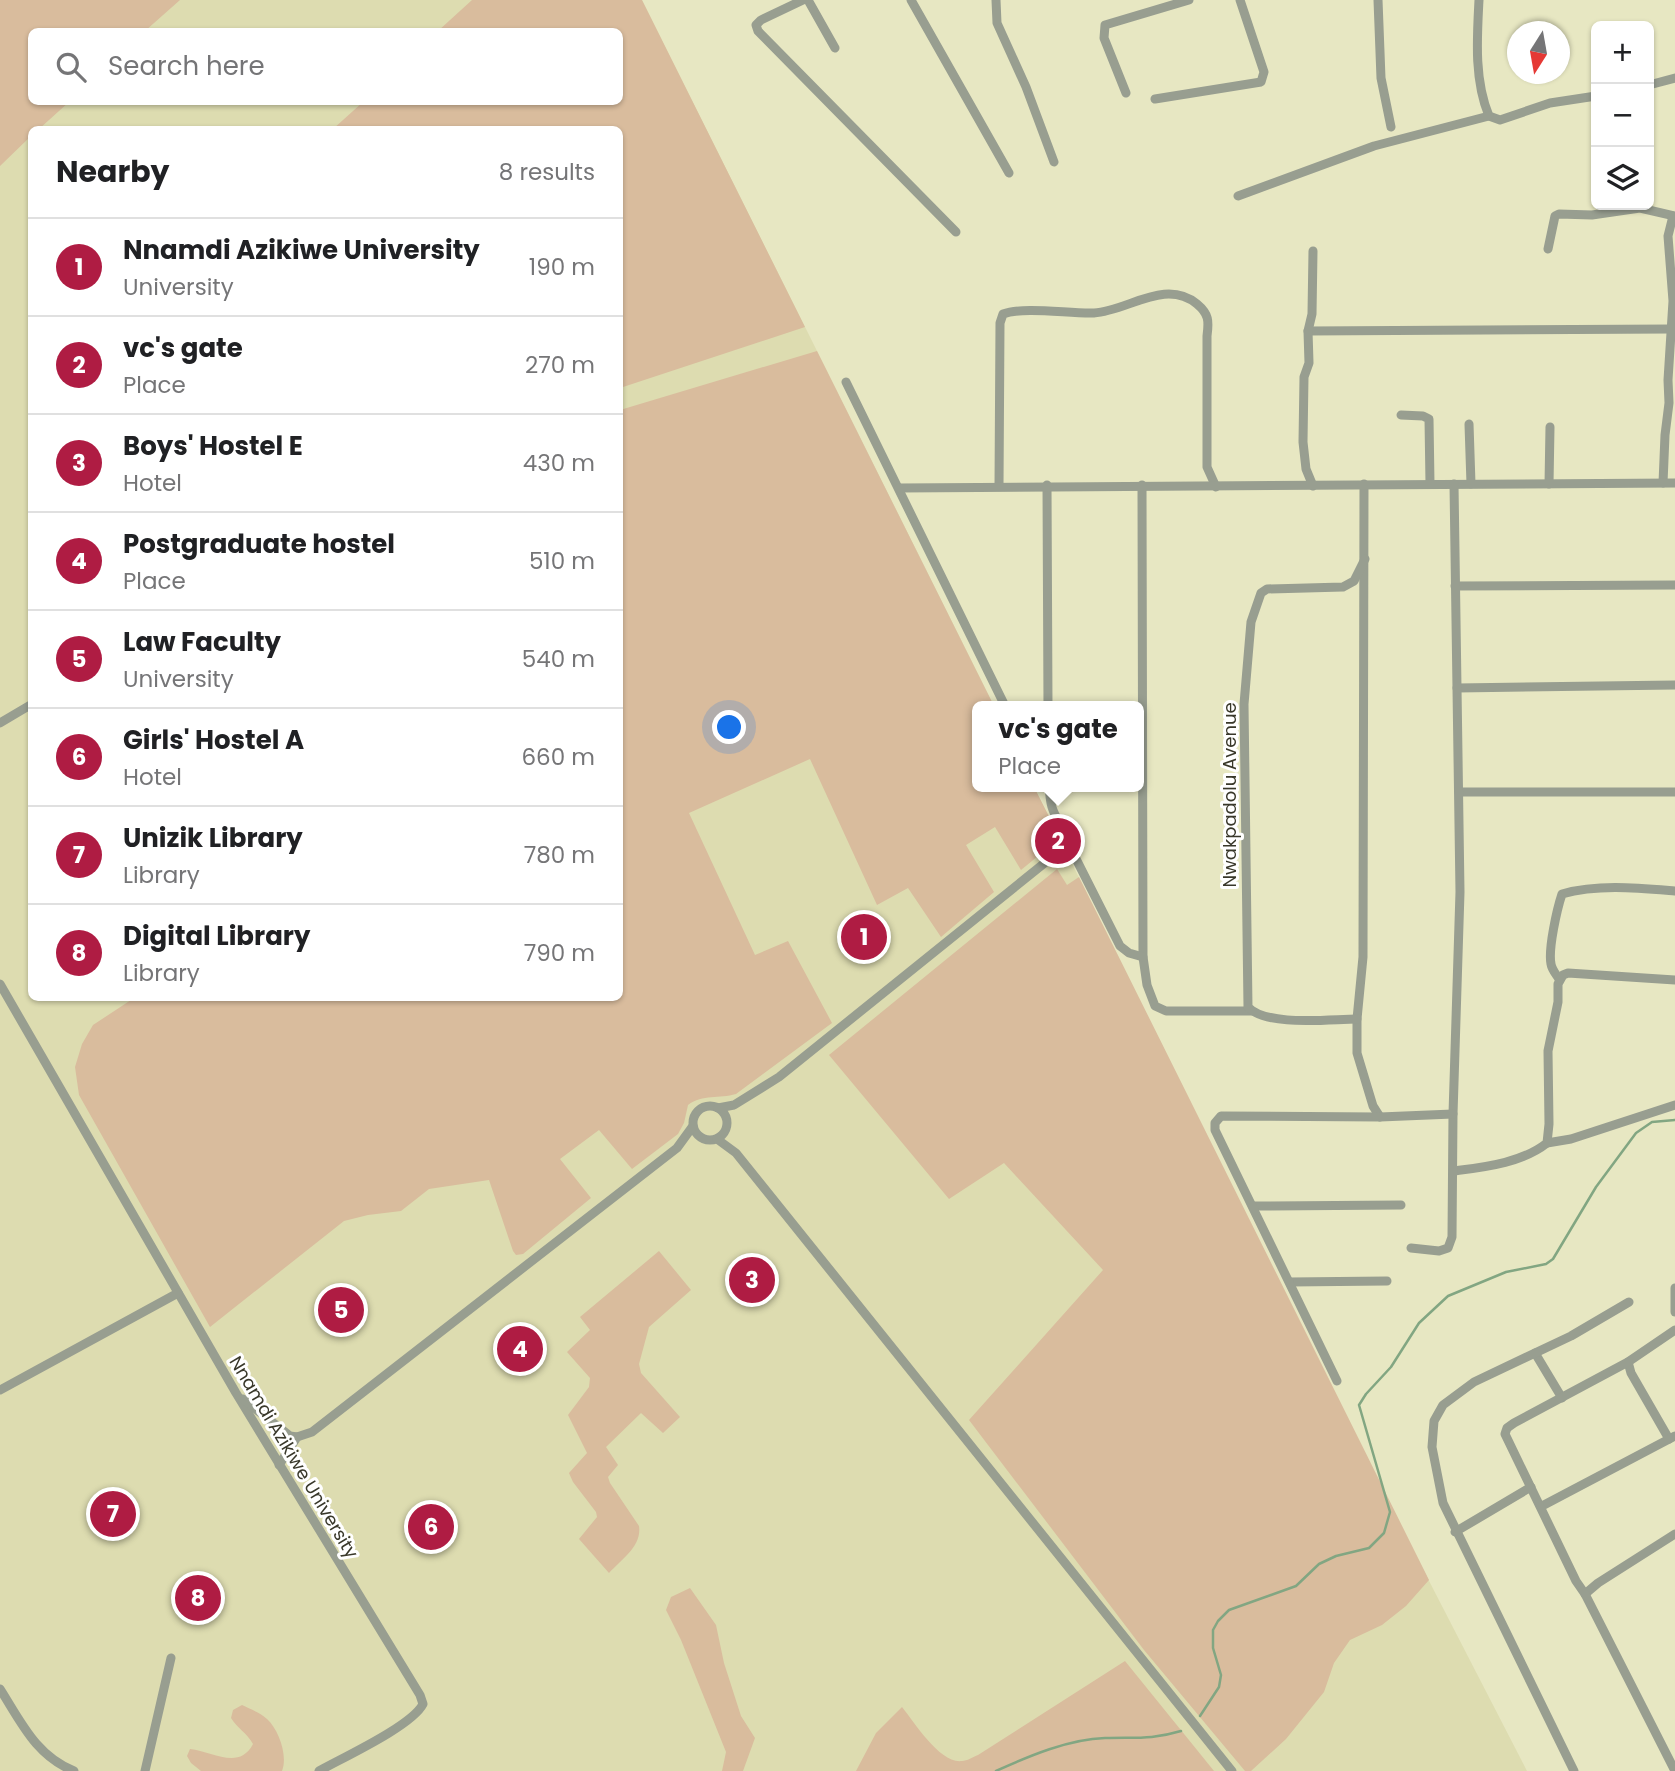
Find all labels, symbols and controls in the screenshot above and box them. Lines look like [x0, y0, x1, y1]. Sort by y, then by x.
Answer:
north arrow [1507, 21, 1570, 84]
map controls [1591, 21, 1654, 210]
button: + [1591, 21, 1654, 84]
search box [28, 28, 623, 105]
icon: search [52, 48, 90, 86]
text: Search here [108, 48, 265, 84]
button: − [1591, 84, 1654, 147]
button: layers [1591, 147, 1654, 210]
text: Nearby [56, 150, 170, 193]
text: 8 results [499, 156, 595, 188]
text: Nnamdi Azikiwe University [123, 232, 480, 268]
text: 1 [75, 251, 83, 283]
text: 190 m [529, 251, 595, 283]
text: University [123, 271, 234, 303]
text: vc's gate [123, 330, 243, 366]
text: 2 [72, 349, 86, 381]
text: 270 m [525, 349, 595, 381]
text: Place [123, 369, 186, 401]
text: Boys' Hostel E [123, 428, 303, 464]
text: 3 [72, 447, 86, 479]
text: 430 m [523, 447, 595, 479]
text: Hotel [123, 467, 182, 499]
text: Postgraduate hostel [123, 526, 395, 562]
text: 4 [71, 545, 87, 577]
text: 510 m [529, 545, 595, 577]
text: Place [123, 565, 186, 597]
text: Law Faculty [123, 624, 281, 660]
text: 5 [72, 643, 86, 675]
text: 540 m [522, 643, 595, 675]
text: University [123, 663, 234, 695]
popup [972, 701, 1144, 792]
street label: Nwakpadolu Avenue [1217, 702, 1242, 888]
your location [712, 710, 746, 744]
text: vc's gate [998, 711, 1118, 747]
text: Girls' Hostel A [123, 722, 304, 758]
text: 6 [72, 741, 86, 773]
text: 660 m [522, 741, 595, 773]
text: Place [998, 750, 1061, 782]
text: Hotel [123, 761, 182, 793]
pin: 2 [1035, 815, 1081, 867]
text: Unizik Library [123, 820, 303, 856]
text: 7 [73, 839, 85, 871]
text: 780 m [524, 839, 595, 871]
text: Library [123, 859, 200, 891]
pin: 1 [841, 911, 887, 963]
text: Digital Library [123, 918, 310, 954]
text: 8 [72, 937, 86, 969]
text: 790 m [524, 937, 595, 969]
text: Library [123, 957, 200, 989]
pin: 3 [729, 1254, 775, 1306]
pin: 5 [318, 1284, 364, 1336]
pin: 4 [497, 1323, 543, 1375]
street label: Nnamdi Azikiwe University [224, 1351, 364, 1563]
pin: 7 [90, 1488, 136, 1540]
pin: 6 [408, 1501, 454, 1553]
pin: 8 [175, 1572, 221, 1624]

